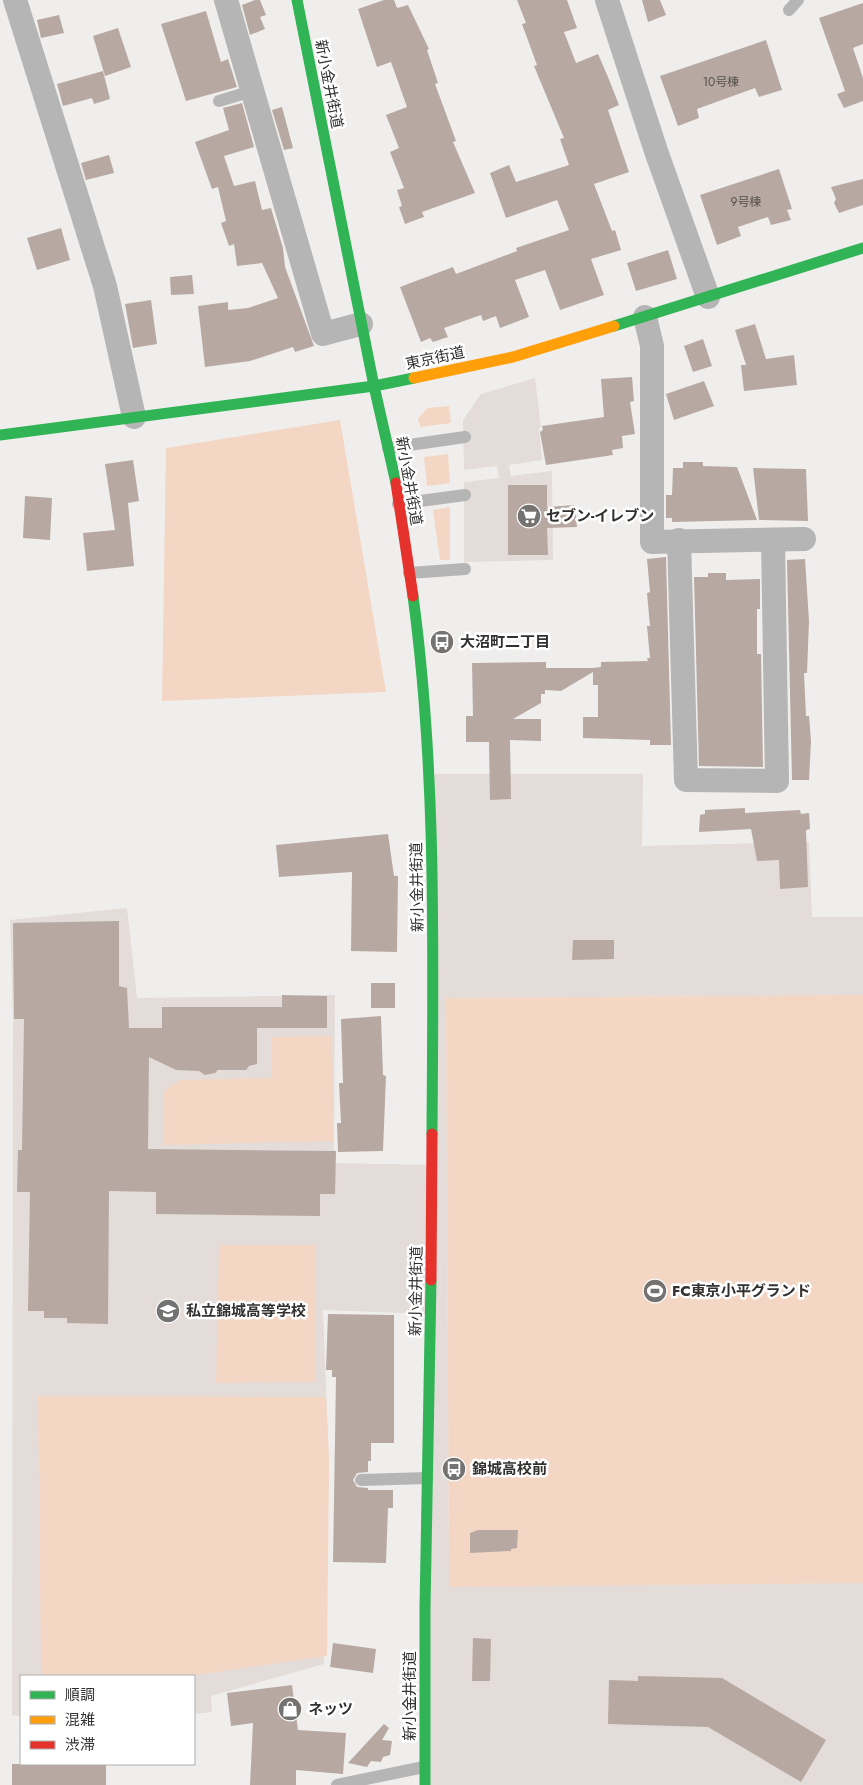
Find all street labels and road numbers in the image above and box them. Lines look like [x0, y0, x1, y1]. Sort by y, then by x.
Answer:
street label: 新小金井街道 [310, 38, 348, 130]
street label: 東京街道 [403, 341, 467, 375]
street label: 新小金井街道 [390, 435, 428, 527]
street label: 新小金井街道 [405, 842, 429, 932]
street label: 新小金井街道 [404, 1246, 428, 1336]
street label: 新小金井街道 [399, 1651, 421, 1741]

